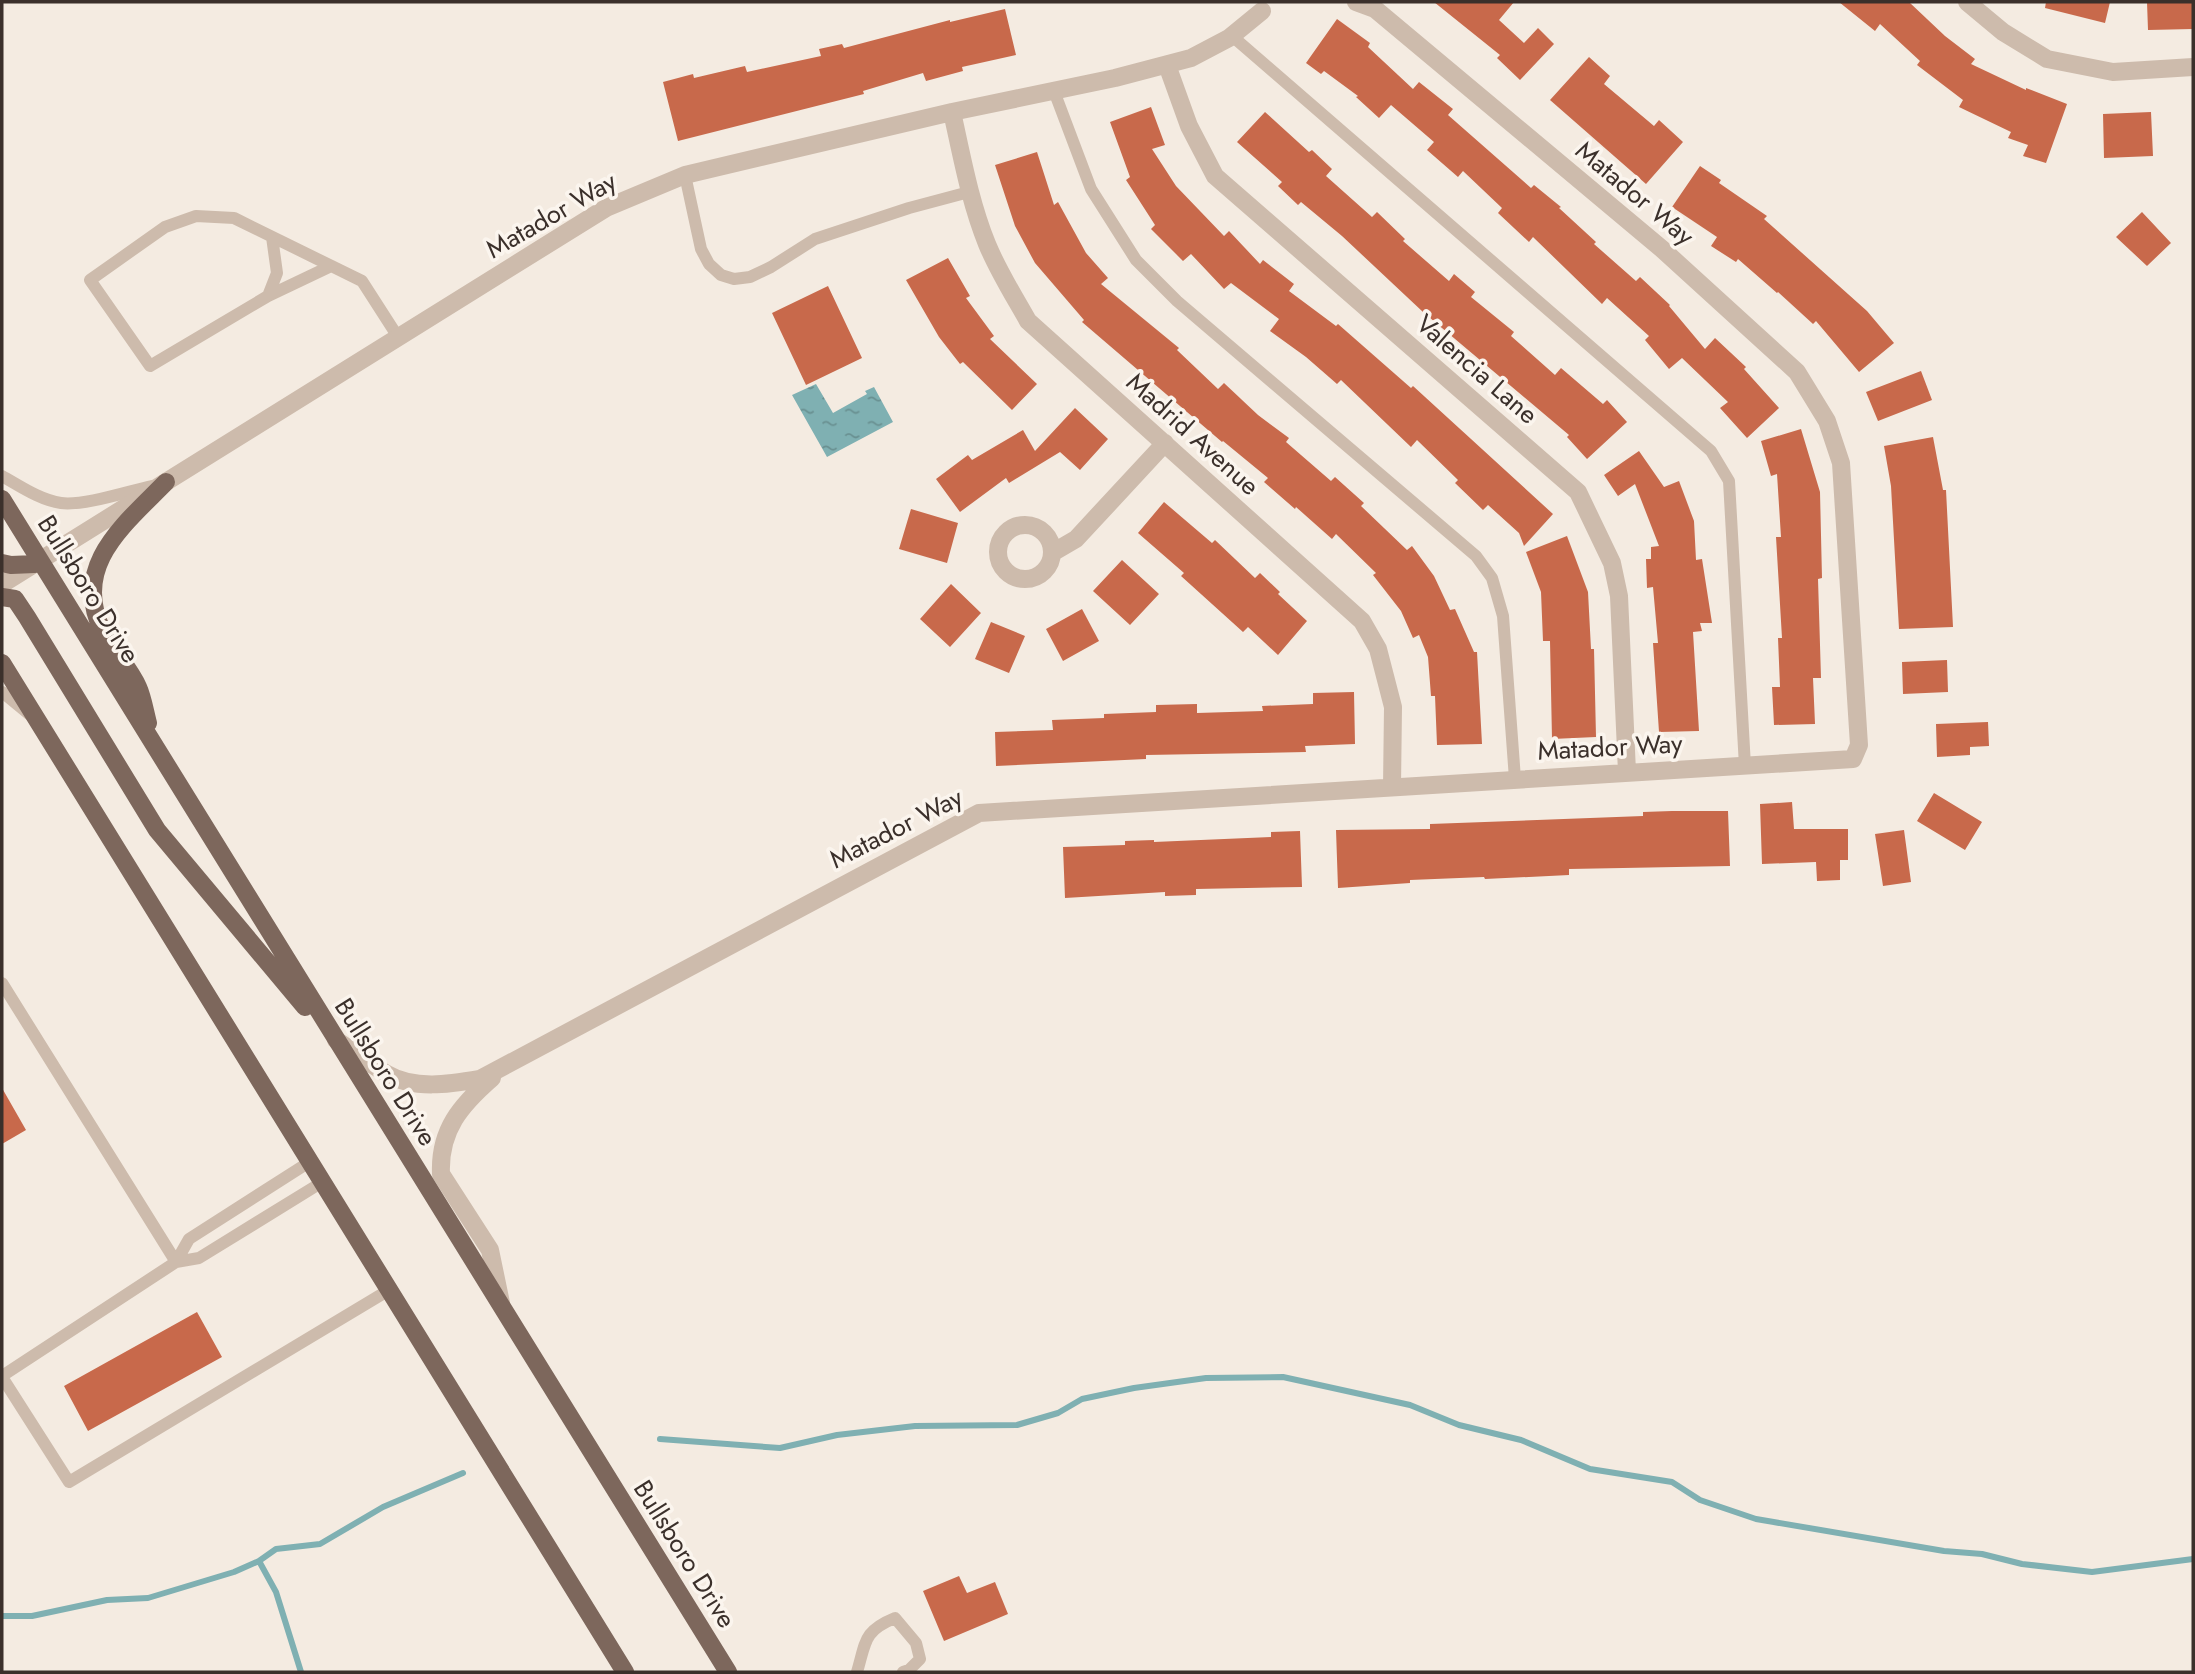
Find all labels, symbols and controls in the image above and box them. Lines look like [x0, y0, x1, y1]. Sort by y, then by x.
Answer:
street label: Matador Way [1567, 132, 1703, 255]
street label: Matador Way [479, 162, 624, 268]
street label: Valencia Lane [1408, 305, 1546, 433]
street label: Madrid Avenue [1118, 364, 1268, 504]
street label: Bullsboro Drive [28, 508, 150, 670]
street label: Matador Way [1537, 724, 1684, 770]
street label: Matador Way [823, 778, 970, 878]
street label: Bullsboro Drive [325, 991, 447, 1153]
street label: Bullsboro Drive [624, 1473, 746, 1635]

